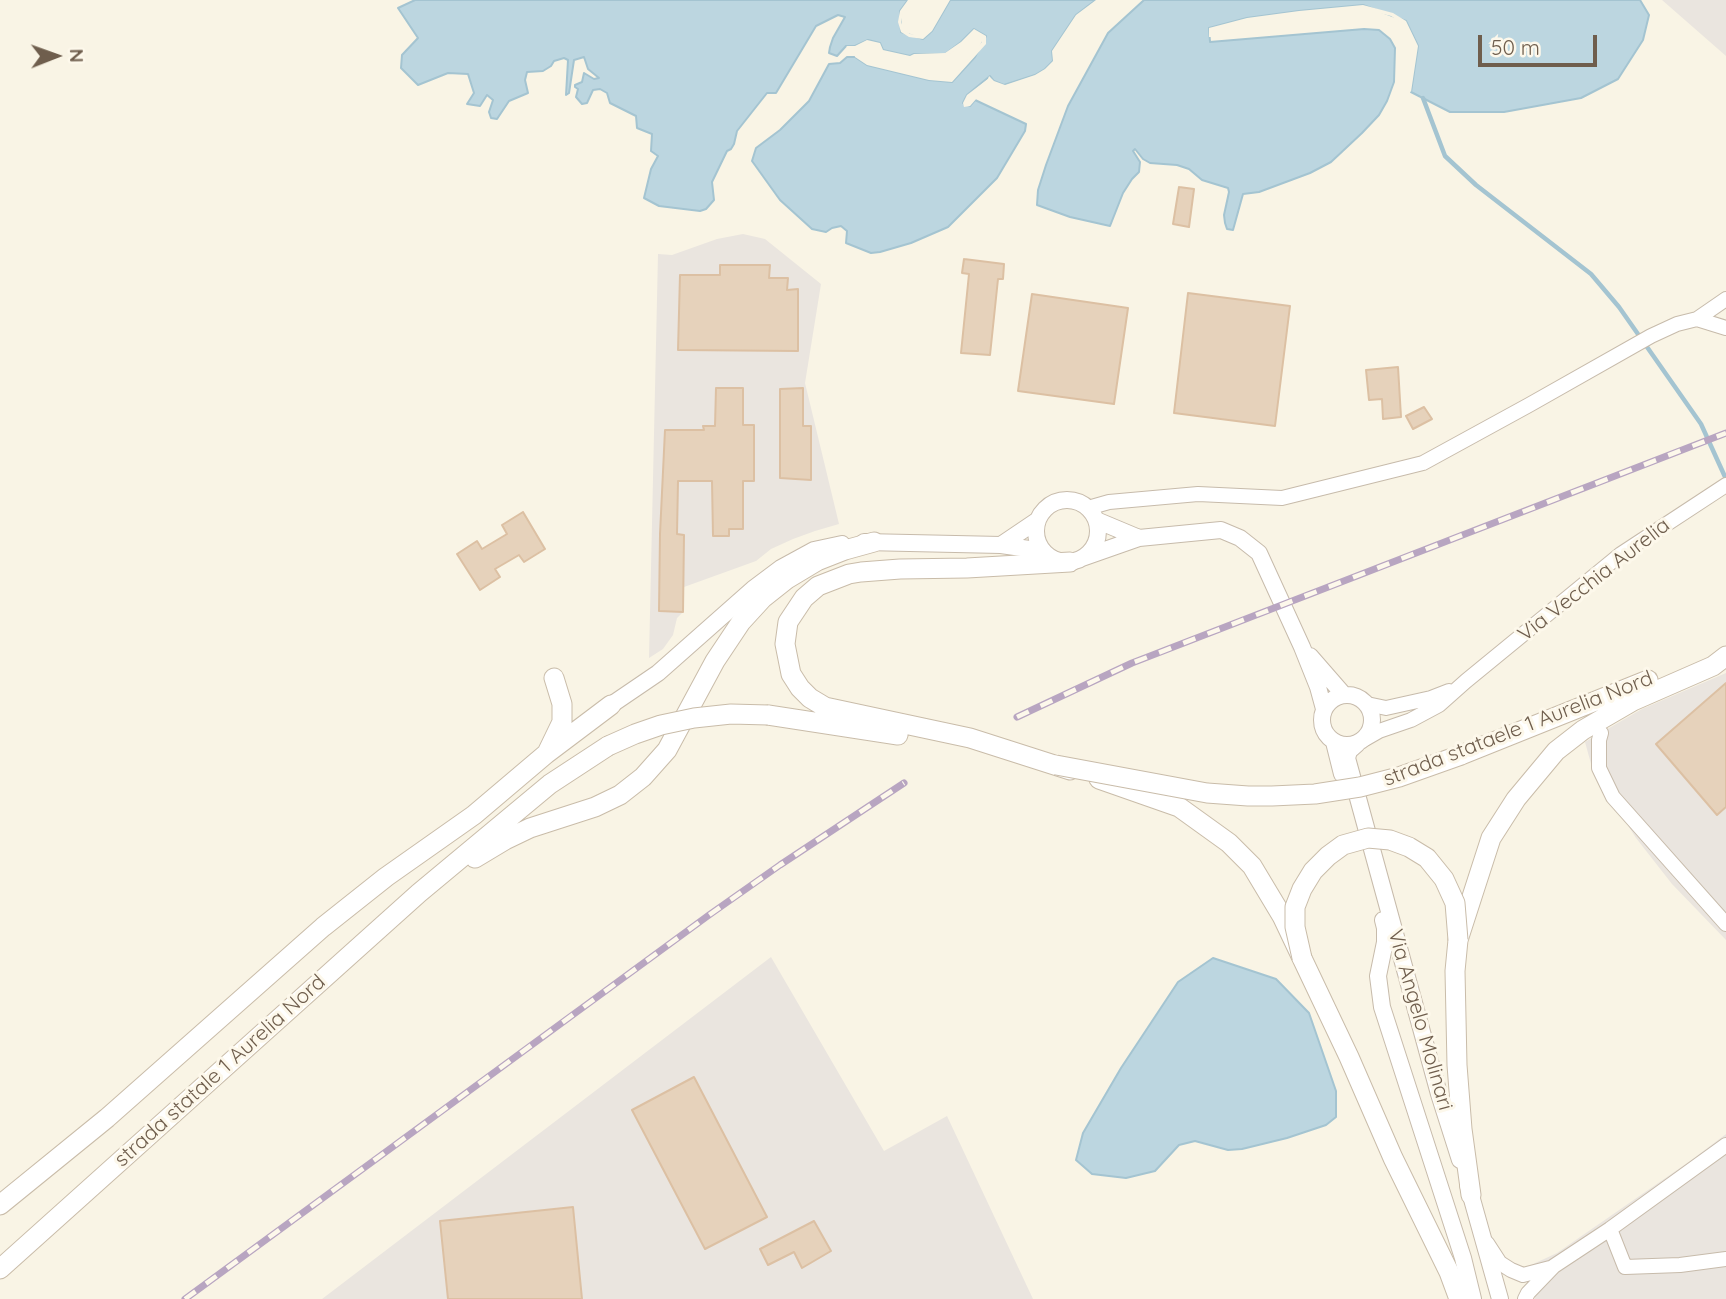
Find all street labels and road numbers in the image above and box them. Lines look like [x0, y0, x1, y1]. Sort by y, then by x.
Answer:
street label: Via Vecchia Aurelia [1513, 513, 1675, 647]
street label: strada stataele 1 Aurelia Nord [1380, 666, 1656, 792]
street label: Via Angelo Molinari [1382, 927, 1458, 1113]
street label: strada statale 1 Aurelia Nord [109, 970, 331, 1172]

